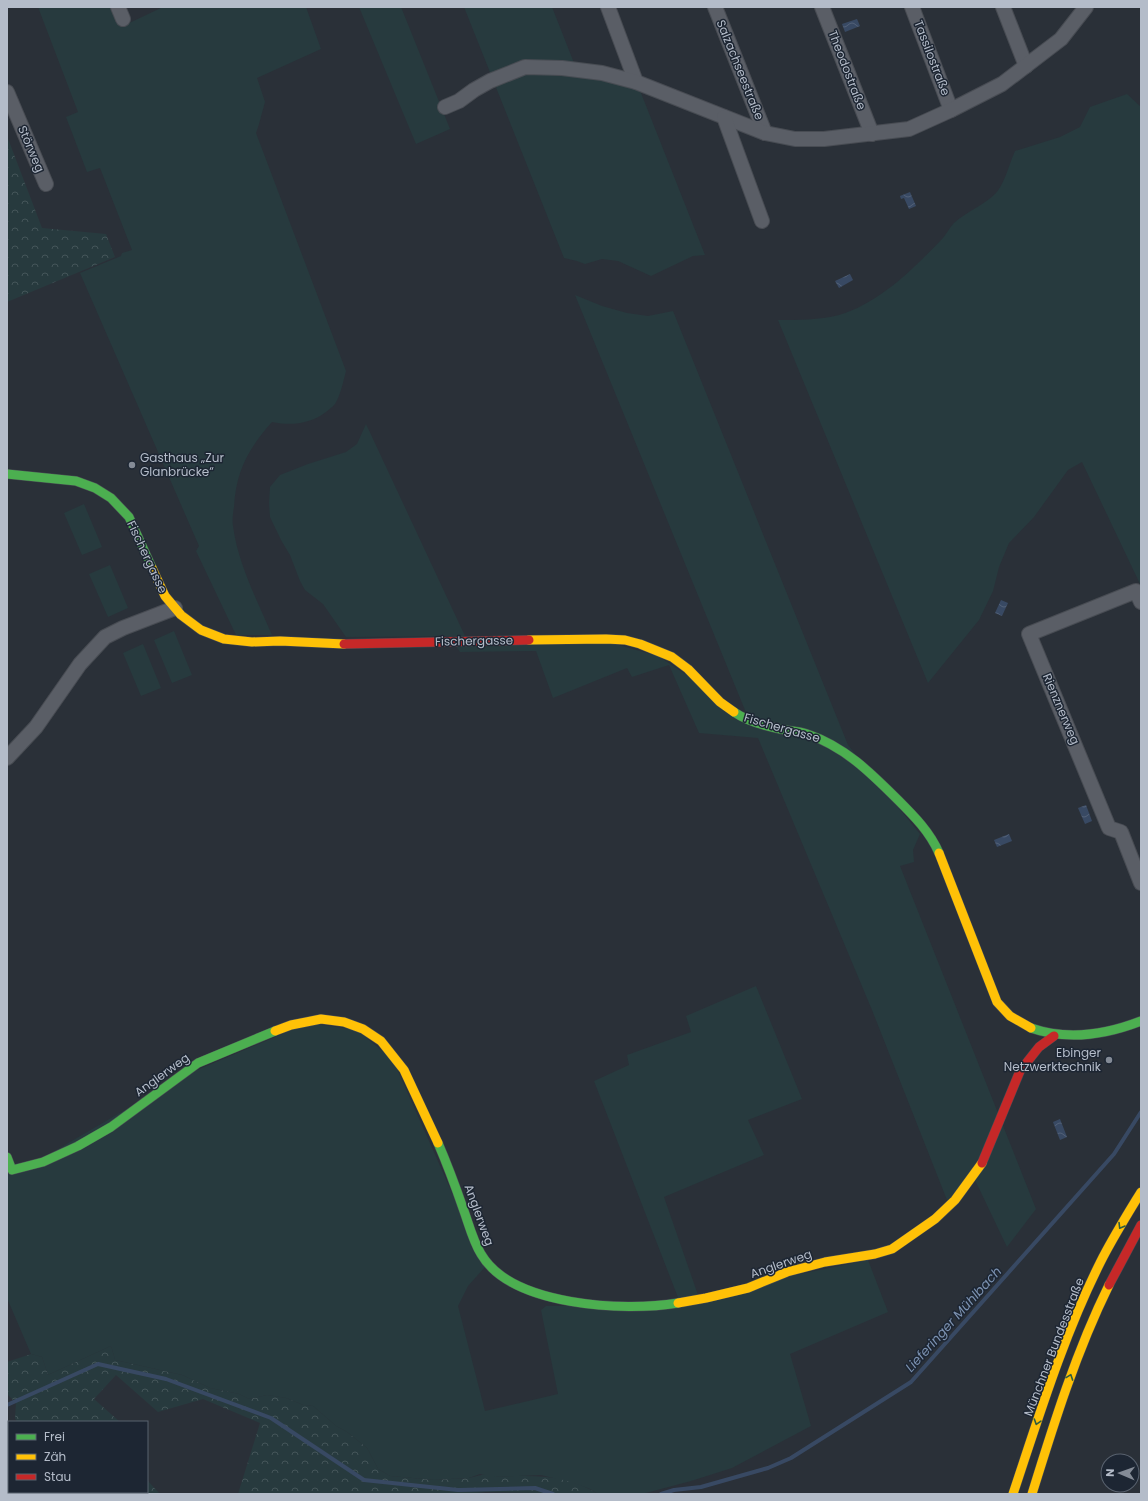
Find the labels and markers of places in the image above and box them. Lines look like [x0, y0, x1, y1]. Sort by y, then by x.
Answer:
place label: Gasthaus „Zur Glanbrücke“ [140, 449, 224, 480]
marker: Gasthaus „Zur Glanbrücke“ [127, 460, 137, 470]
place label: Ebinger Netzwerktechnik [1004, 1044, 1102, 1075]
marker: Ebinger Netzwerktechnik [1104, 1055, 1114, 1065]

